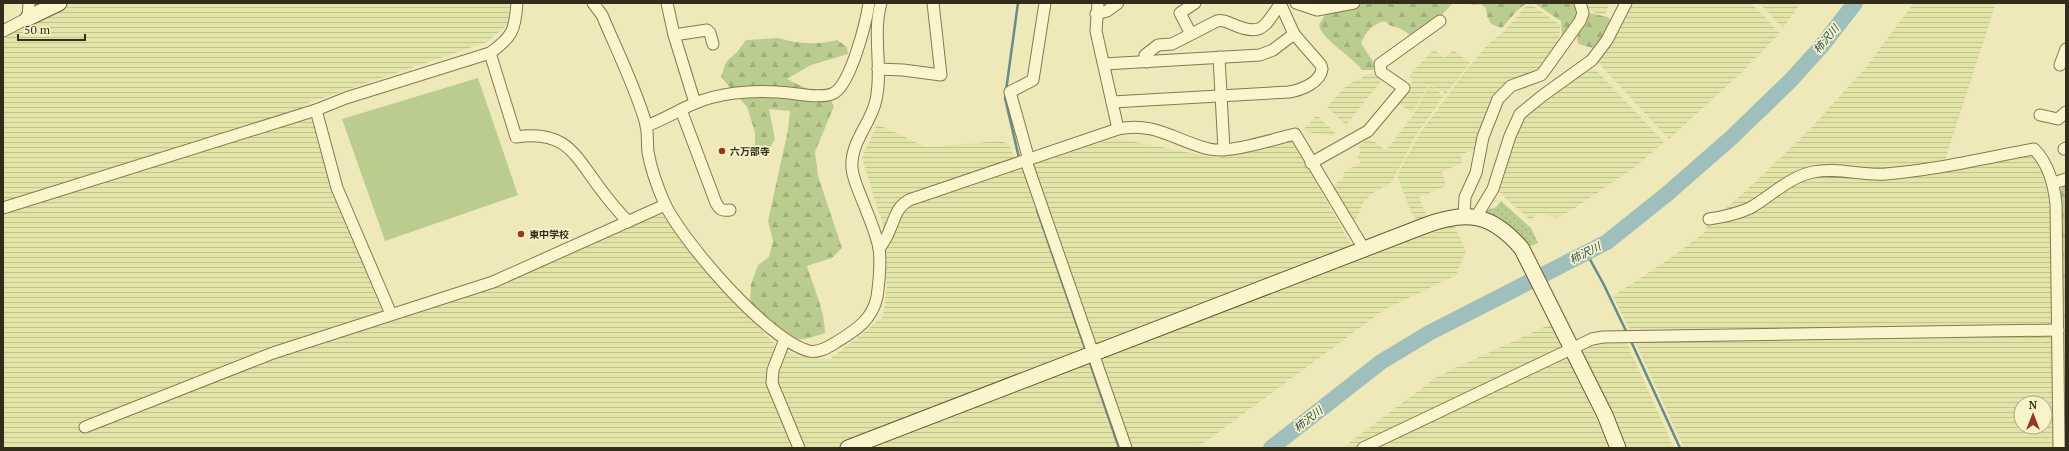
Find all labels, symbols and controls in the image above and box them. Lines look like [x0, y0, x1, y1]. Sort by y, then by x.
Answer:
scale bar [18, 16, 85, 42]
water label: 柿沢川 [1810, 21, 1843, 56]
text: 50 m [24, 22, 51, 37]
place label: 六万部寺 [730, 145, 770, 158]
marker: 六万部寺 [717, 146, 727, 156]
place label: 東中学校 [529, 228, 569, 241]
marker: 東中学校 [516, 229, 526, 239]
water label: 柿沢川 [1567, 239, 1604, 267]
north arrow [2013, 395, 2053, 435]
text: N [2029, 398, 2038, 412]
water label: 柿沢川 [1291, 403, 1326, 435]

